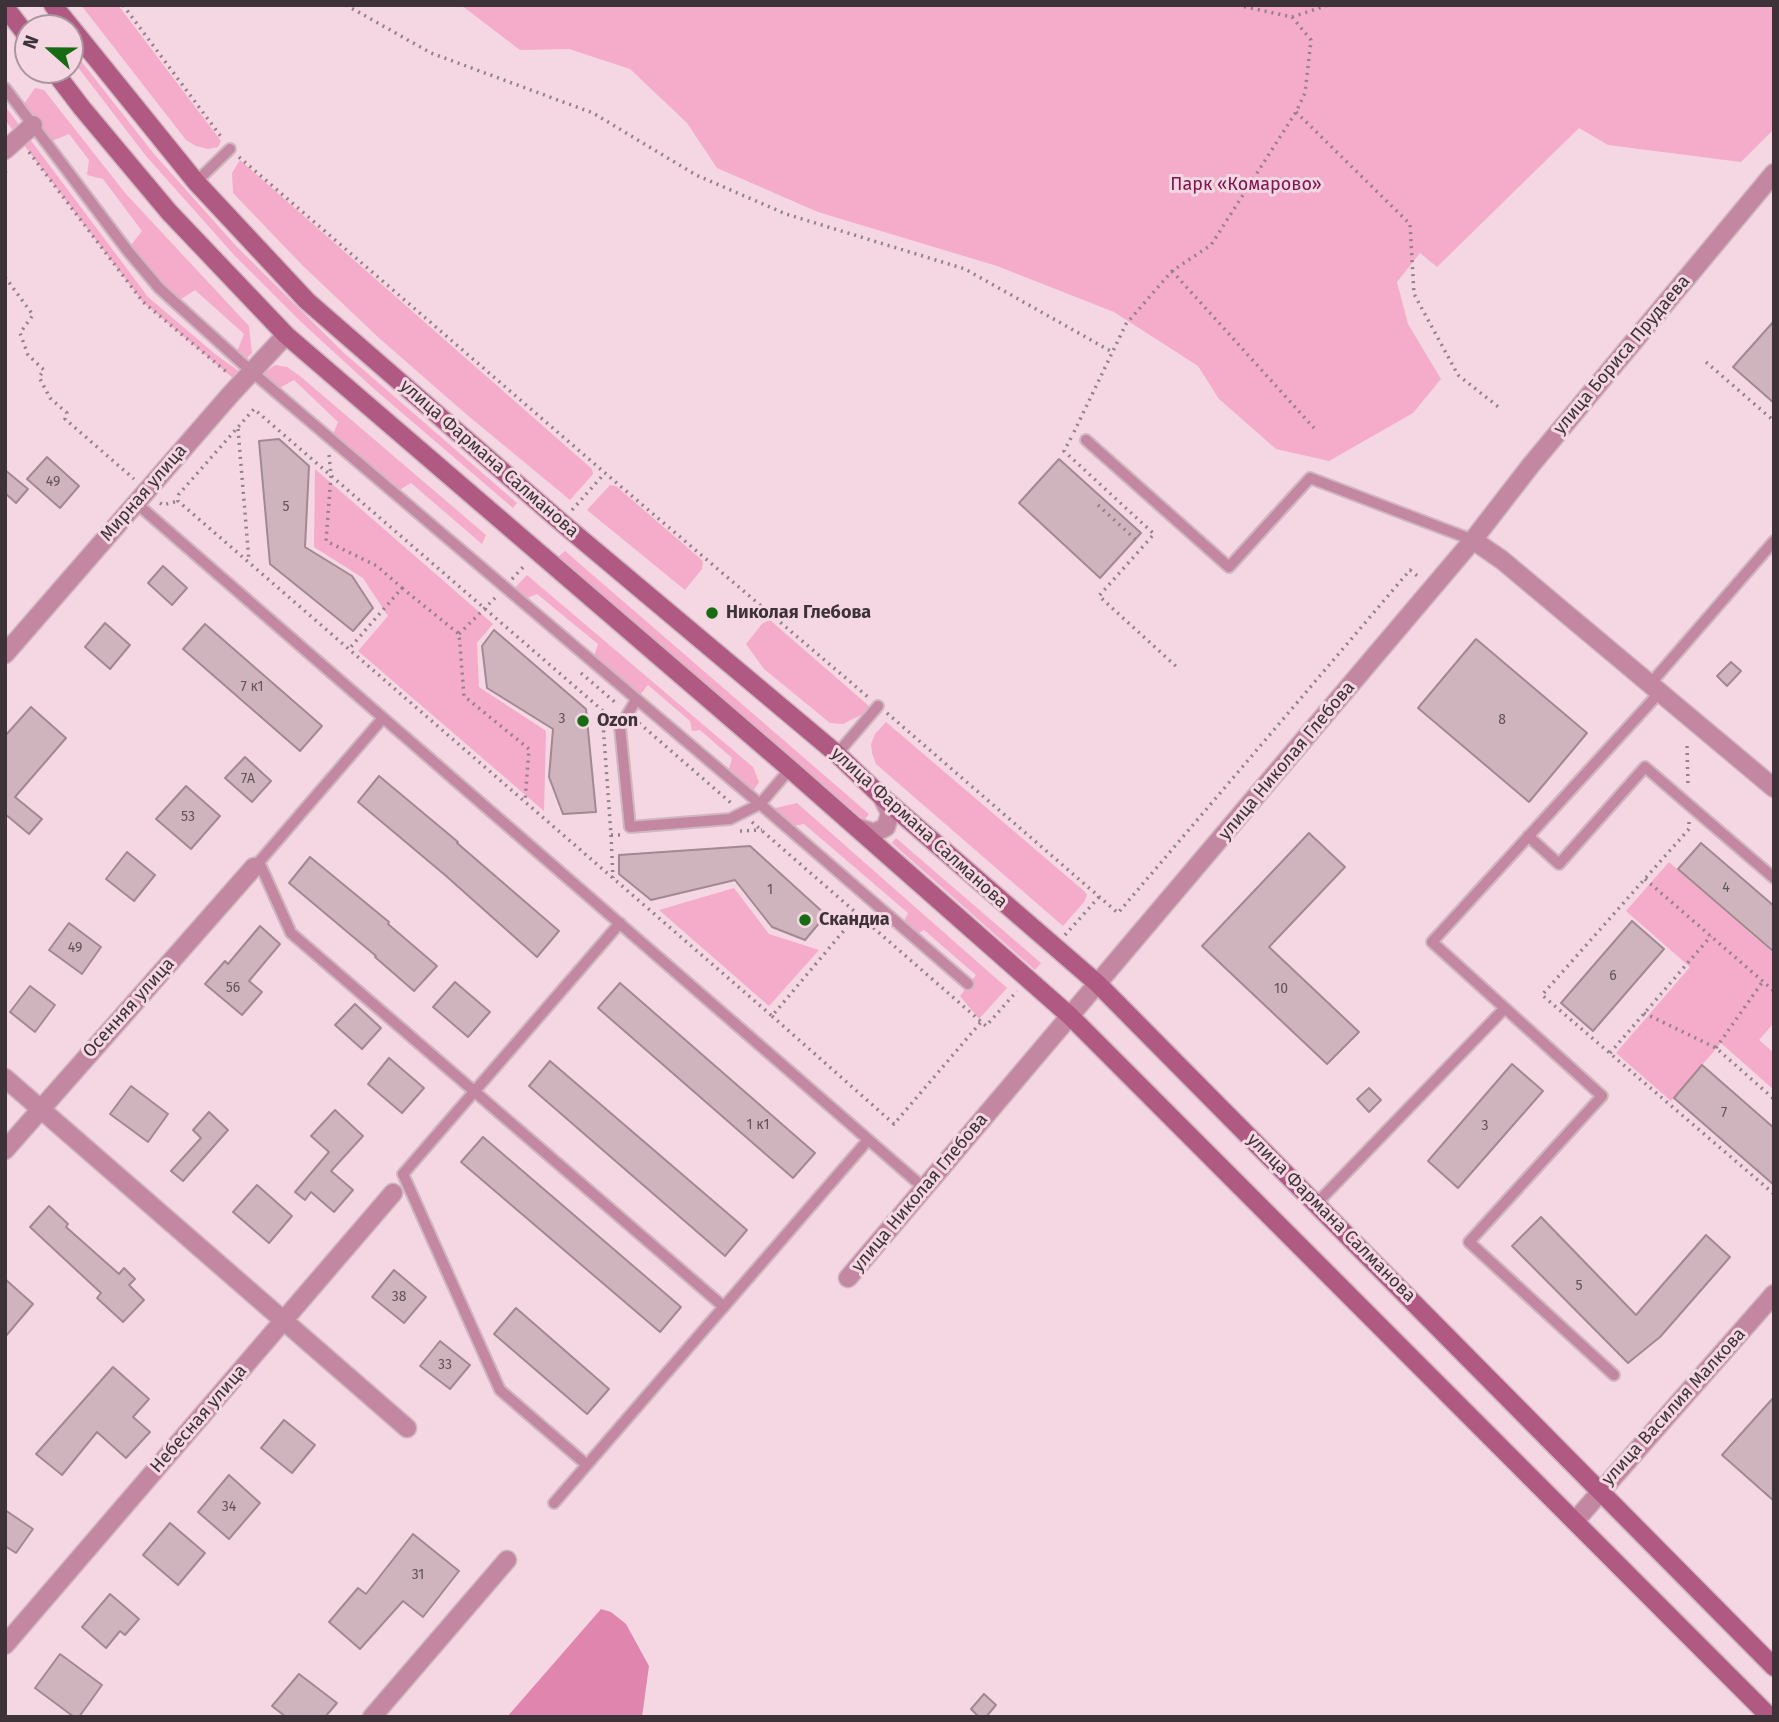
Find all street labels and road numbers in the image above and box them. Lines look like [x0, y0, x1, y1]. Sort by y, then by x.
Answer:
street label: улица Бориса Прудаева [1549, 271, 1695, 439]
street label: улица Фармана Салманова [395, 375, 583, 543]
street label: Мирная улица [96, 440, 192, 546]
street label: улица Николая Глебова [1214, 677, 1360, 845]
street label: улица Фармана Салманова [826, 743, 1012, 913]
street label: Осенняя улица [79, 954, 179, 1062]
street label: улица Николая Глебова [847, 1109, 993, 1277]
street label: улица Фармана Салманова [1242, 1129, 1420, 1307]
street label: улица Василия Малкова [1598, 1324, 1750, 1490]
street label: Небесная улица [146, 1361, 252, 1477]

